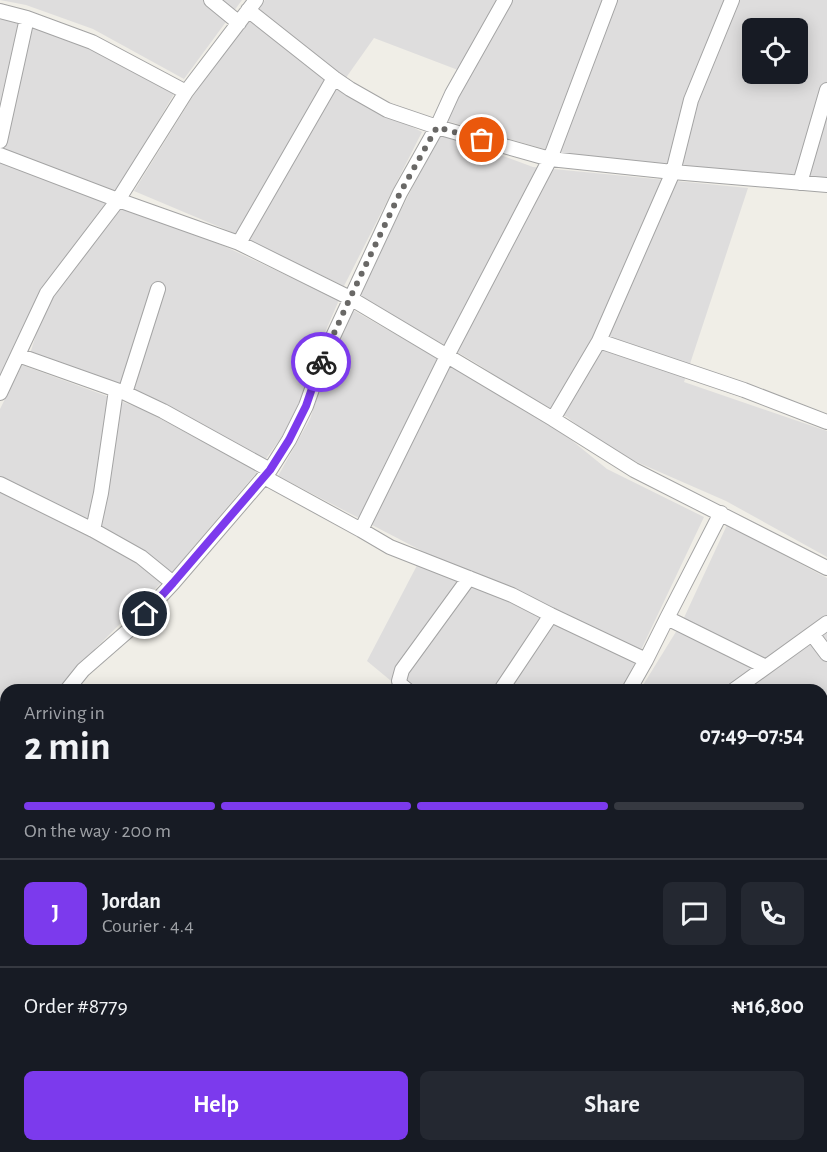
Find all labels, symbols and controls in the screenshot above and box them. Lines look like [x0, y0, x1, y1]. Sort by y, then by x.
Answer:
map controls [742, 18, 808, 84]
button: locate [742, 18, 808, 84]
pin [456, 114, 507, 165]
icon: bag [465, 123, 498, 156]
courier [291, 332, 351, 392]
icon: bike [305, 346, 338, 379]
pin [119, 588, 170, 639]
icon: home [128, 597, 161, 630]
text: Arriving in [24, 703, 105, 723]
text: 07:49–07:54 [700, 724, 804, 746]
text: 2 min [24, 728, 111, 767]
text: On the way · 200 m [24, 821, 171, 841]
button: chat [663, 882, 726, 945]
button: phone [741, 882, 804, 945]
text: Jordan [102, 890, 161, 912]
text: J [52, 902, 59, 924]
text: Courier · 4.4 [102, 916, 194, 936]
text: Order #8779 [24, 995, 128, 1017]
text: ₦16,800 [731, 995, 804, 1017]
button: Help [24, 1071, 408, 1140]
button: Share [420, 1071, 804, 1140]

